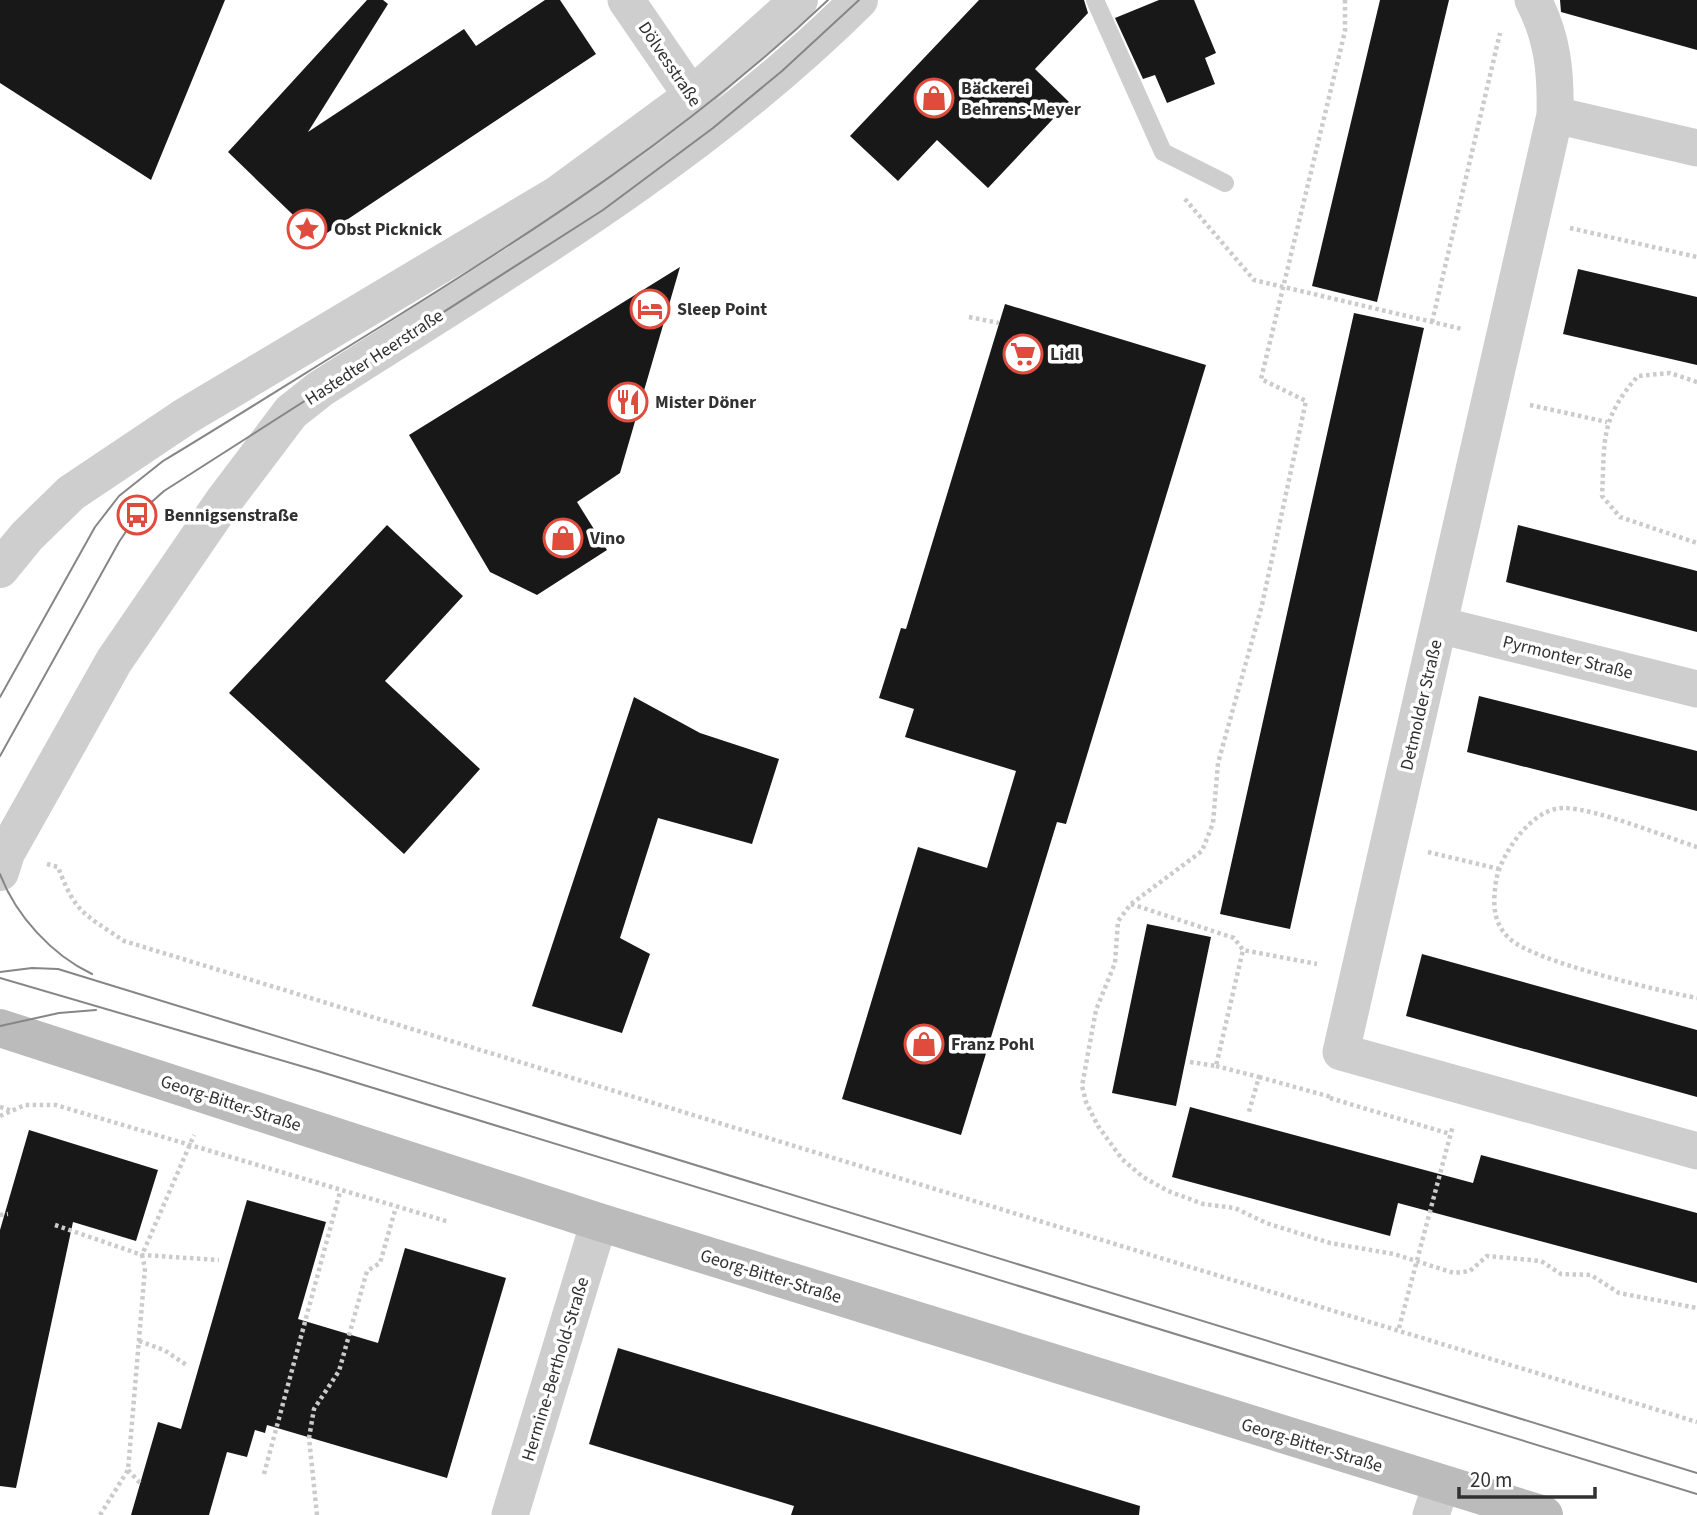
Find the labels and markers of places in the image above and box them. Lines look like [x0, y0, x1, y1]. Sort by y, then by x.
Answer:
place label: Bäckerei Behrens-Meyer [961, 76, 1082, 122]
shop icon: Bäckerei Behrens-Meyer [913, 77, 955, 119]
place icon: Obst Picknick [286, 208, 328, 250]
place label: Obst Picknick [334, 217, 442, 242]
hotel icon: Sleep Point [629, 288, 671, 330]
place label: Sleep Point [677, 297, 767, 322]
supermarket icon: Lidl [1002, 333, 1044, 375]
place label: Lidl [1050, 342, 1080, 367]
restaurant icon: Mister Döner [607, 381, 649, 423]
place label: Mister Döner [655, 390, 757, 415]
bus stop icon: Bennigsenstraße [116, 494, 158, 536]
place label: Bennigsenstraße [164, 503, 298, 528]
shop icon: Vino [542, 517, 584, 559]
place label: Vino [589, 526, 625, 551]
shop icon: Franz Pohl [903, 1023, 945, 1065]
place label: Franz Pohl [951, 1032, 1034, 1057]

